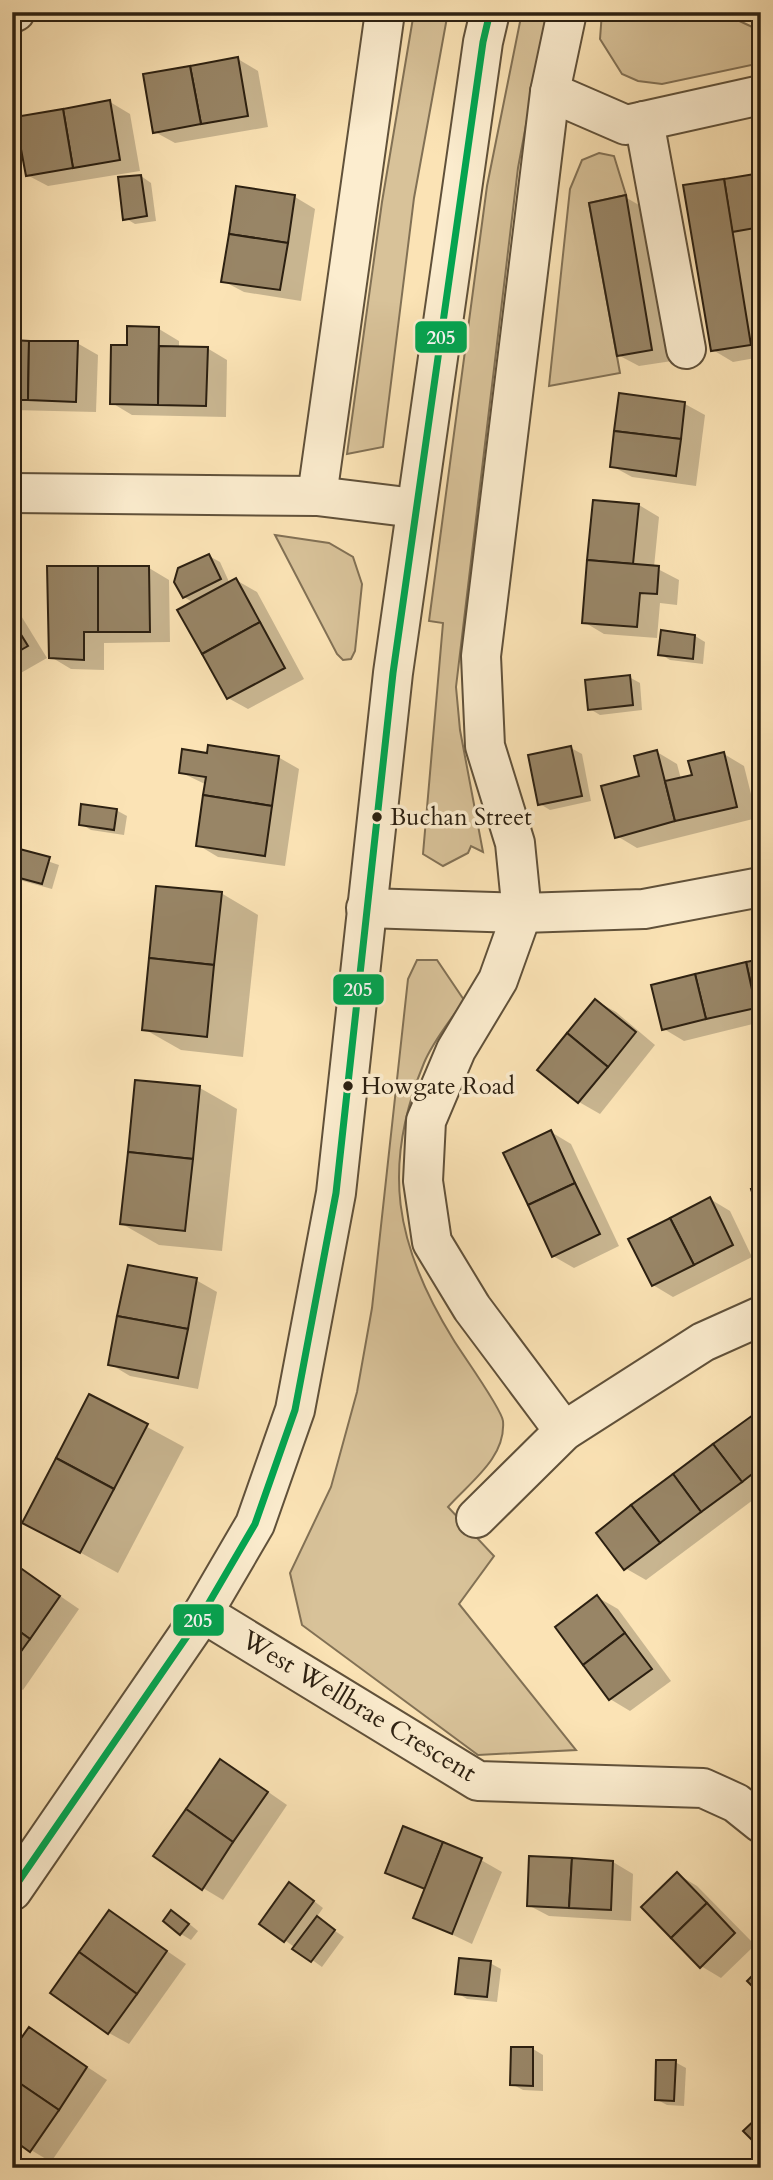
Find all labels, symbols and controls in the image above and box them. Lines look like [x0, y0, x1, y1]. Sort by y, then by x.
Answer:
line badge: 205 [414, 320, 468, 354]
text: 205 [426, 325, 456, 351]
place label: Buchan Street [390, 801, 532, 834]
marker: Buchan Street [370, 810, 384, 824]
line badge: 205 [332, 973, 385, 1006]
text: 205 [343, 977, 373, 1003]
place label: Howgate Road [361, 1070, 515, 1103]
marker: Howgate Road [341, 1079, 355, 1093]
line badge: 205 [172, 1603, 225, 1637]
text: 205 [183, 1608, 213, 1634]
street label: West Wellbrae Crescent [234, 1621, 483, 1790]

